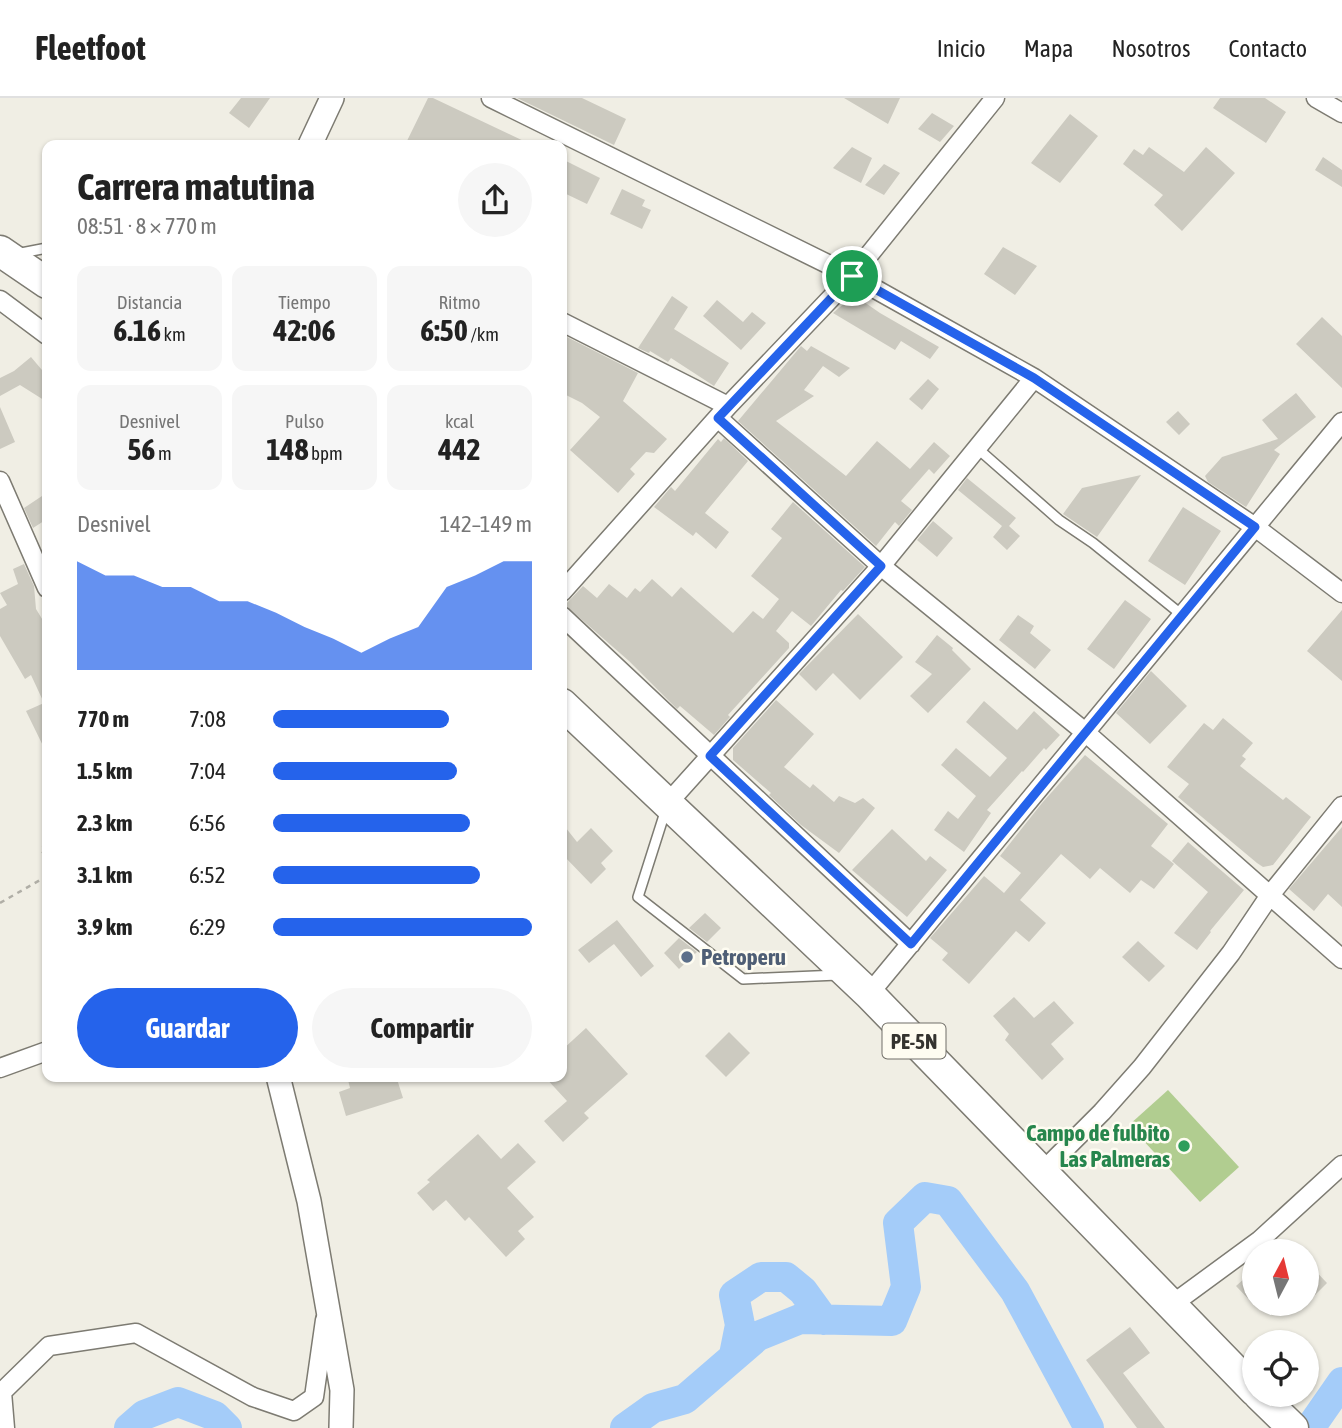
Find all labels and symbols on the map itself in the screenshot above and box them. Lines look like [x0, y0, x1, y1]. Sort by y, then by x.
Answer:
pin [822, 246, 882, 306]
place label: Petroperu [701, 944, 786, 970]
marker: Petroperu [679, 949, 695, 965]
road number: PE-5N [883, 1024, 946, 1058]
place label: Campo de fulbito Las Palmeras [1026, 1120, 1170, 1172]
marker: Campo de fulbito Las Palmeras [1176, 1138, 1192, 1154]
north arrow [1242, 1239, 1320, 1316]

